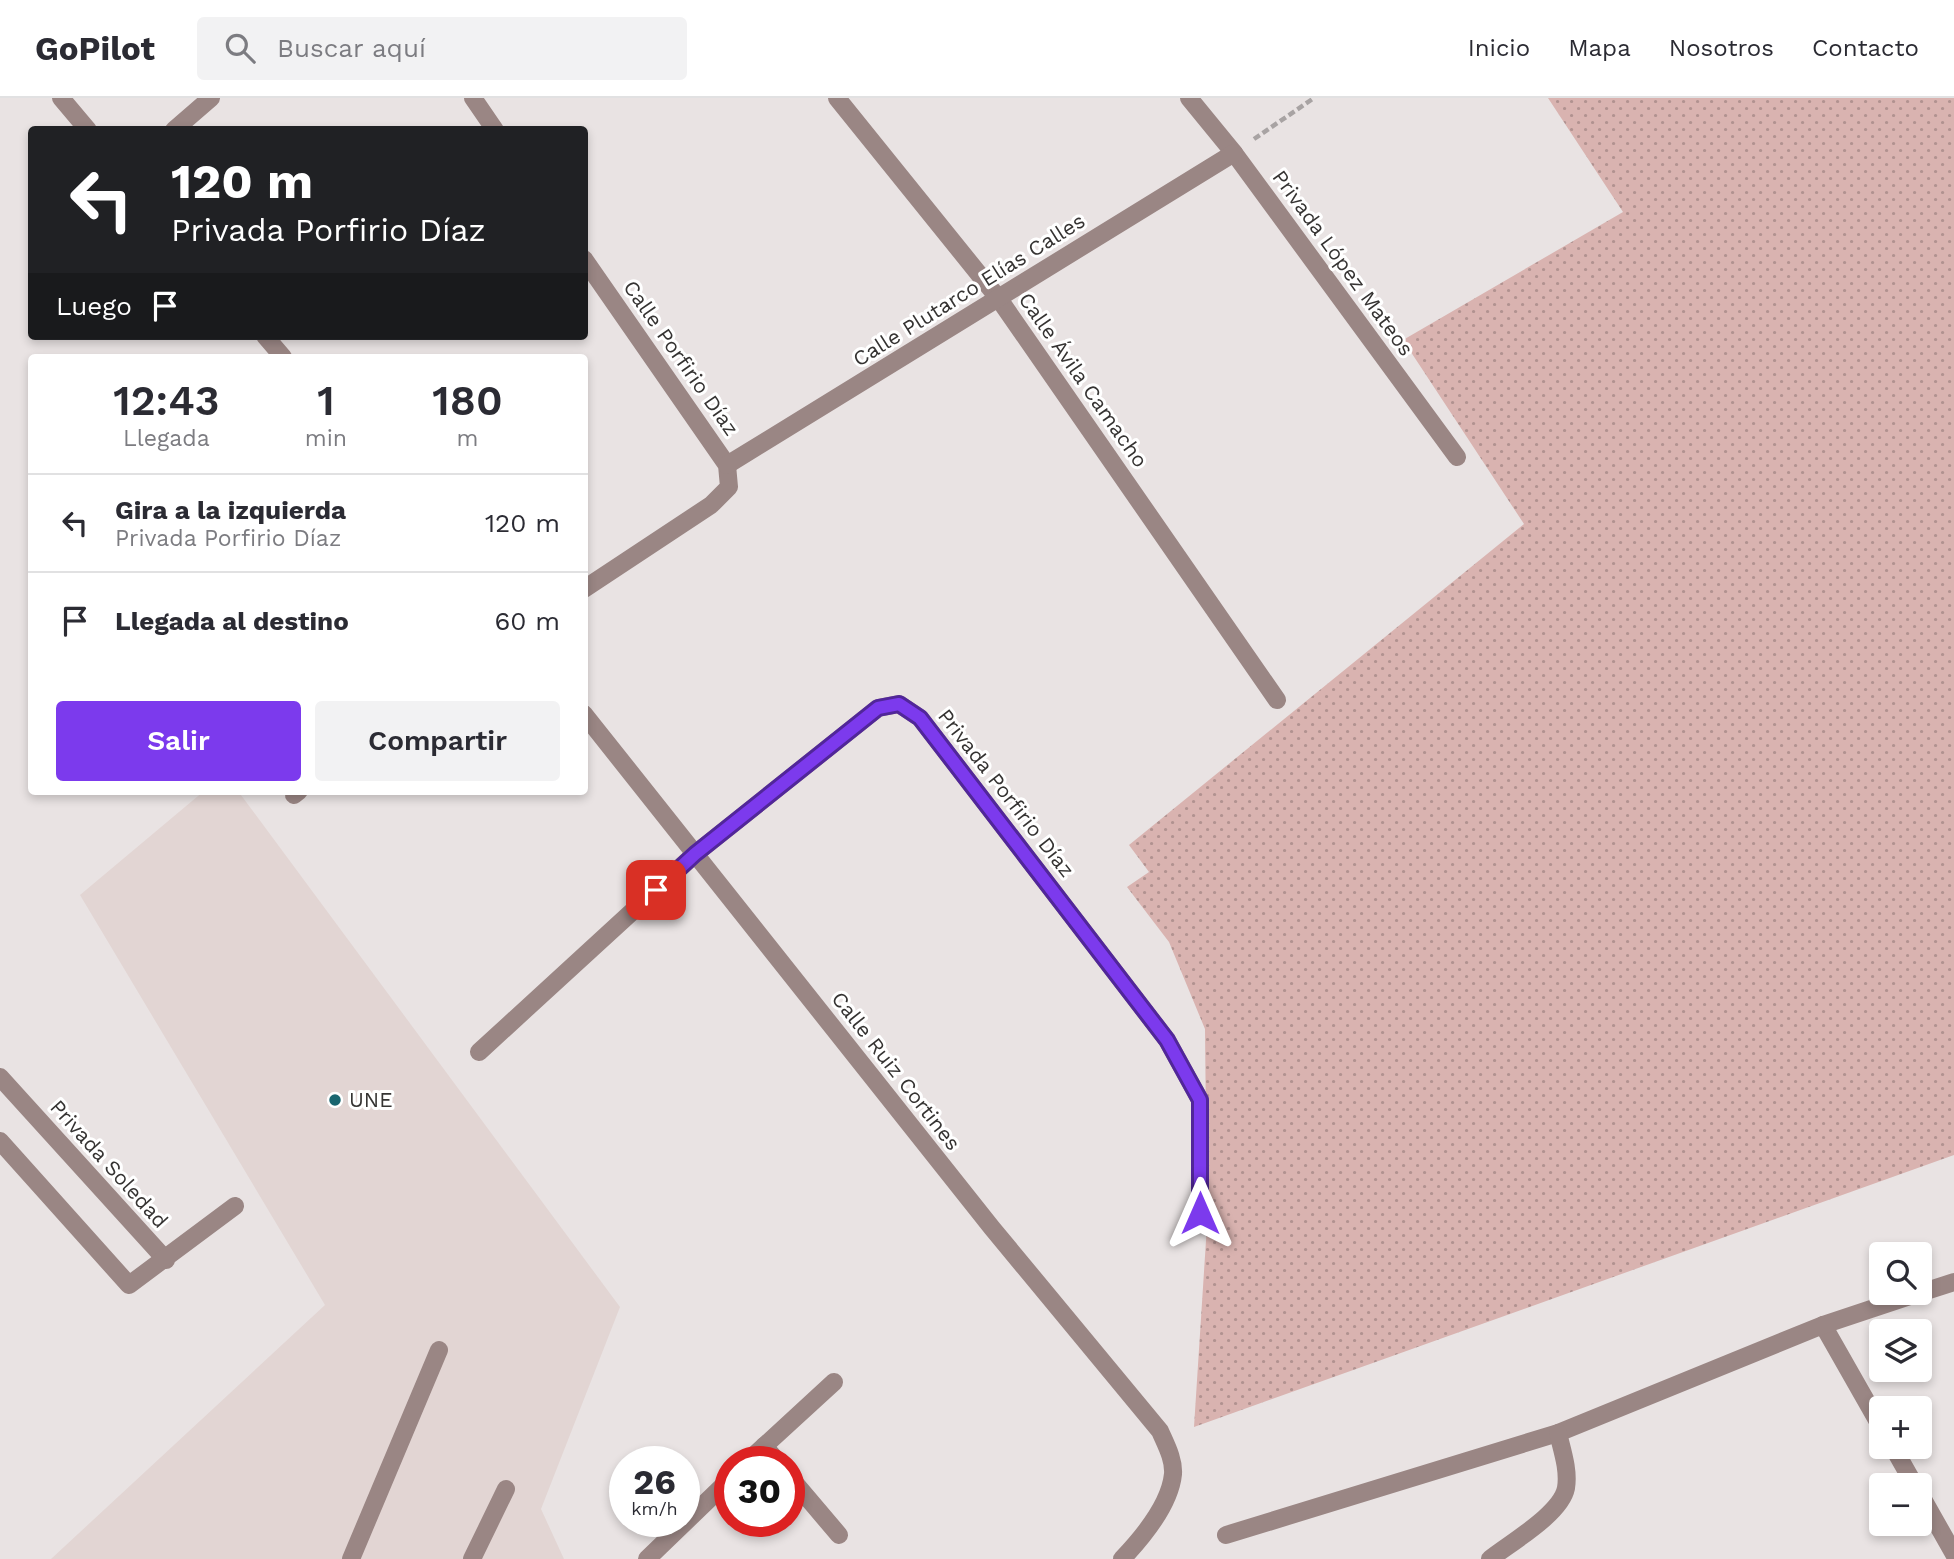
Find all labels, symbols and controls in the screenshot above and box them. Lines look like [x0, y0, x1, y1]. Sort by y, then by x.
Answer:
search box [197, 17, 687, 80]
text: GoPilot [35, 29, 155, 68]
icon: search [221, 29, 259, 67]
text: Buscar aquí [277, 33, 426, 63]
text: Inicio [1468, 34, 1530, 62]
text: Mapa [1568, 34, 1631, 62]
text: Nosotros [1669, 34, 1774, 62]
text: Contacto [1812, 34, 1919, 62]
text: 120 m [171, 152, 313, 210]
icon: left [56, 154, 147, 245]
street label: Privada López Mateos [1268, 165, 1419, 360]
street label: Calle Plutarco Elías Calles [848, 208, 1089, 371]
text: Privada Porfirio Díaz [171, 211, 486, 249]
street label: Calle Porfirio Díaz [618, 275, 744, 440]
icon: arrive [146, 287, 184, 325]
street label: Calle Ávila Camacho [1014, 287, 1153, 472]
text: Luego [56, 291, 132, 321]
text: 12:43 [113, 376, 220, 425]
text: 1 [317, 376, 335, 425]
text: 180 [432, 376, 503, 425]
text: Llegada [123, 425, 210, 452]
text: min [305, 425, 347, 452]
text: m [457, 425, 478, 452]
text: Gira a la izquierda [115, 495, 346, 525]
icon: left [56, 504, 94, 542]
text: 120 m [485, 508, 560, 538]
text: Privada Porfirio Díaz [115, 525, 341, 552]
icon: arrive [56, 602, 94, 640]
text: Llegada al destino [115, 606, 349, 636]
text: 60 m [494, 606, 560, 636]
button: Salir [56, 701, 301, 781]
button: Compartir [315, 701, 560, 781]
street label: Privada Porfirio Díaz [933, 704, 1080, 882]
pin [626, 860, 686, 920]
icon: arrive [637, 871, 675, 909]
street label: Calle Ruiz Cortines [827, 986, 966, 1155]
place label: UNE [349, 1087, 393, 1112]
marker: UNE [327, 1092, 343, 1108]
street label: Privada Soledad [45, 1094, 174, 1233]
position arrow [1163, 1176, 1237, 1250]
map controls [1869, 1242, 1932, 1536]
button: search [1869, 1242, 1932, 1305]
button: layers [1869, 1319, 1932, 1382]
button: + [1869, 1396, 1932, 1459]
speed limit sign: 30 [714, 1446, 805, 1537]
text: 26 [633, 1461, 676, 1503]
button: − [1869, 1473, 1932, 1536]
text: km/h [631, 1498, 678, 1519]

